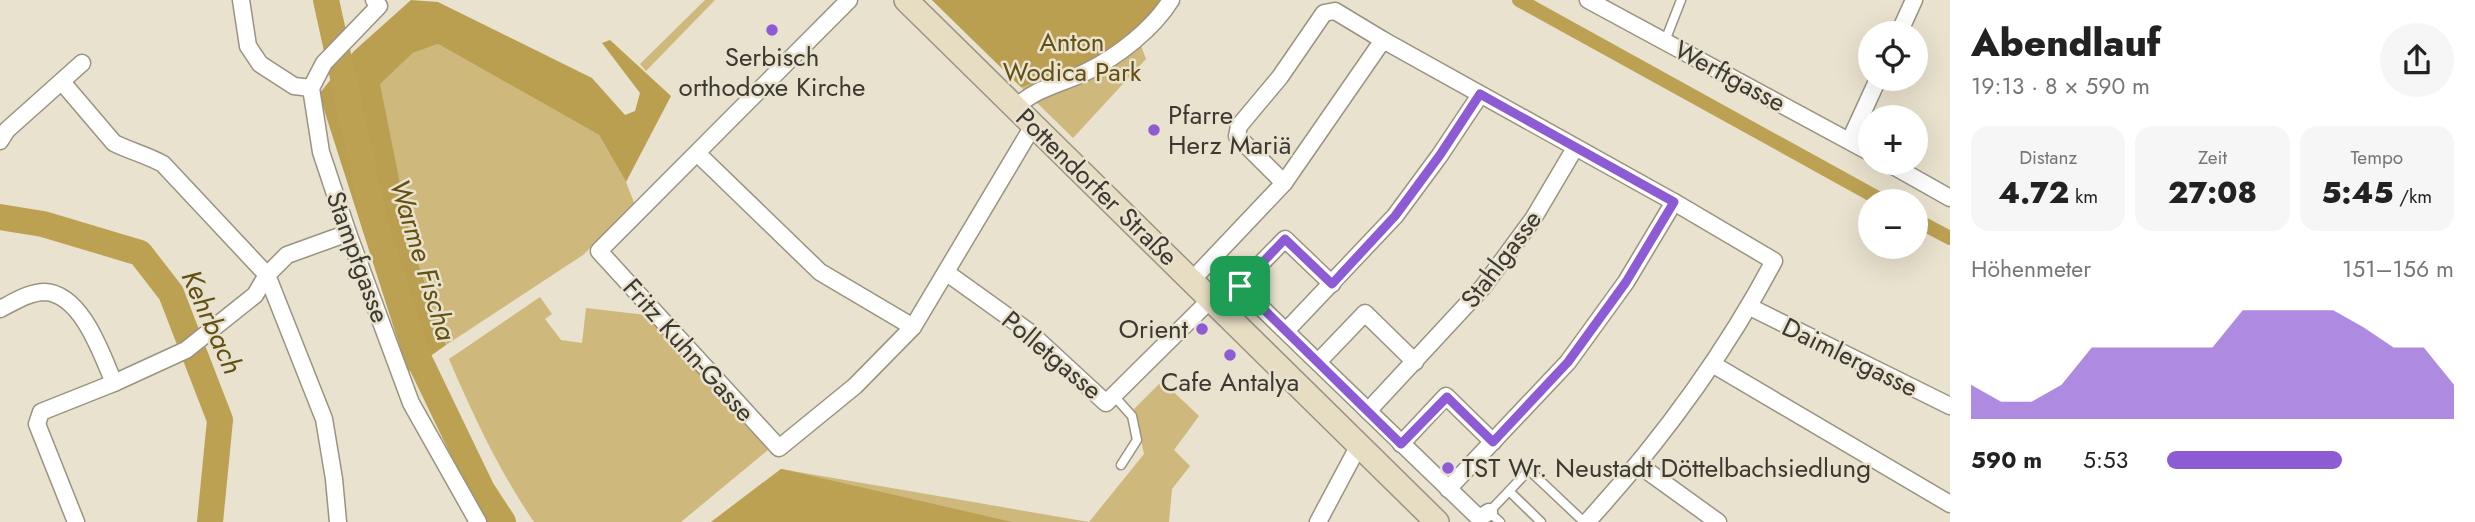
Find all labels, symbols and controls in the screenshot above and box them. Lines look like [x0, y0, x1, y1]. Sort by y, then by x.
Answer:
text: Abendlauf [1971, 15, 2161, 70]
map controls [1858, 21, 1928, 259]
button: locate [1858, 21, 1928, 91]
marker: Serbisch orthodoxe Kirche [764, 22, 780, 38]
park label: Anton Wodica Park [1003, 23, 1142, 91]
button: share [2380, 23, 2454, 97]
street label: Werftgasse [1668, 31, 1792, 121]
place label: Serbisch orthodoxe Kirche [679, 38, 866, 106]
text: 19:13 · 8 × 590 m [1971, 69, 2150, 103]
place label: Pfarre Herz Mariä [1168, 96, 1291, 164]
street label: Pottendorfer Straße [1007, 99, 1187, 275]
button: + [1858, 105, 1928, 175]
marker: Pfarre Herz Mariä [1146, 122, 1162, 138]
text: Distanz [2019, 144, 2077, 171]
text: Zeit [2198, 144, 2227, 171]
text: Tempo [2350, 144, 2403, 171]
text: 4.72 [1998, 171, 2069, 214]
text: 27:08 [2168, 171, 2257, 214]
text: 5:45 [2321, 171, 2393, 214]
water label: Warme Fischa [379, 174, 467, 346]
text: km [2069, 183, 2098, 210]
text: /km [2393, 183, 2432, 210]
street label: Stampfgasse [317, 186, 399, 328]
button: − [1858, 189, 1928, 259]
street label: Stahlgasse [1451, 202, 1551, 316]
text: Höhenmeter [1971, 252, 2091, 286]
text: 151–156 m [2342, 252, 2454, 286]
pin [1210, 256, 1270, 316]
water label: Kehrbach [171, 263, 253, 381]
icon: arrive [1221, 267, 1259, 305]
street label: Fritz Kuhn-Gasse [614, 270, 764, 430]
street label: Polletgasse [993, 302, 1111, 408]
street label: Daimlergasse [1776, 308, 1924, 406]
place label: Orient [1119, 310, 1189, 348]
marker: Orient [1194, 321, 1210, 337]
marker: Cafe Antalya [1222, 347, 1238, 363]
place label: Cafe Antalya [1161, 363, 1299, 401]
text: 590 m [1971, 443, 2042, 477]
text: 5:53 [2083, 443, 2128, 477]
place label: TST Wr. Neustadt Döttelbachsiedlung [1462, 449, 1871, 487]
marker: TST Wr. Neustadt Döttelbachsiedlung [1440, 460, 1456, 476]

